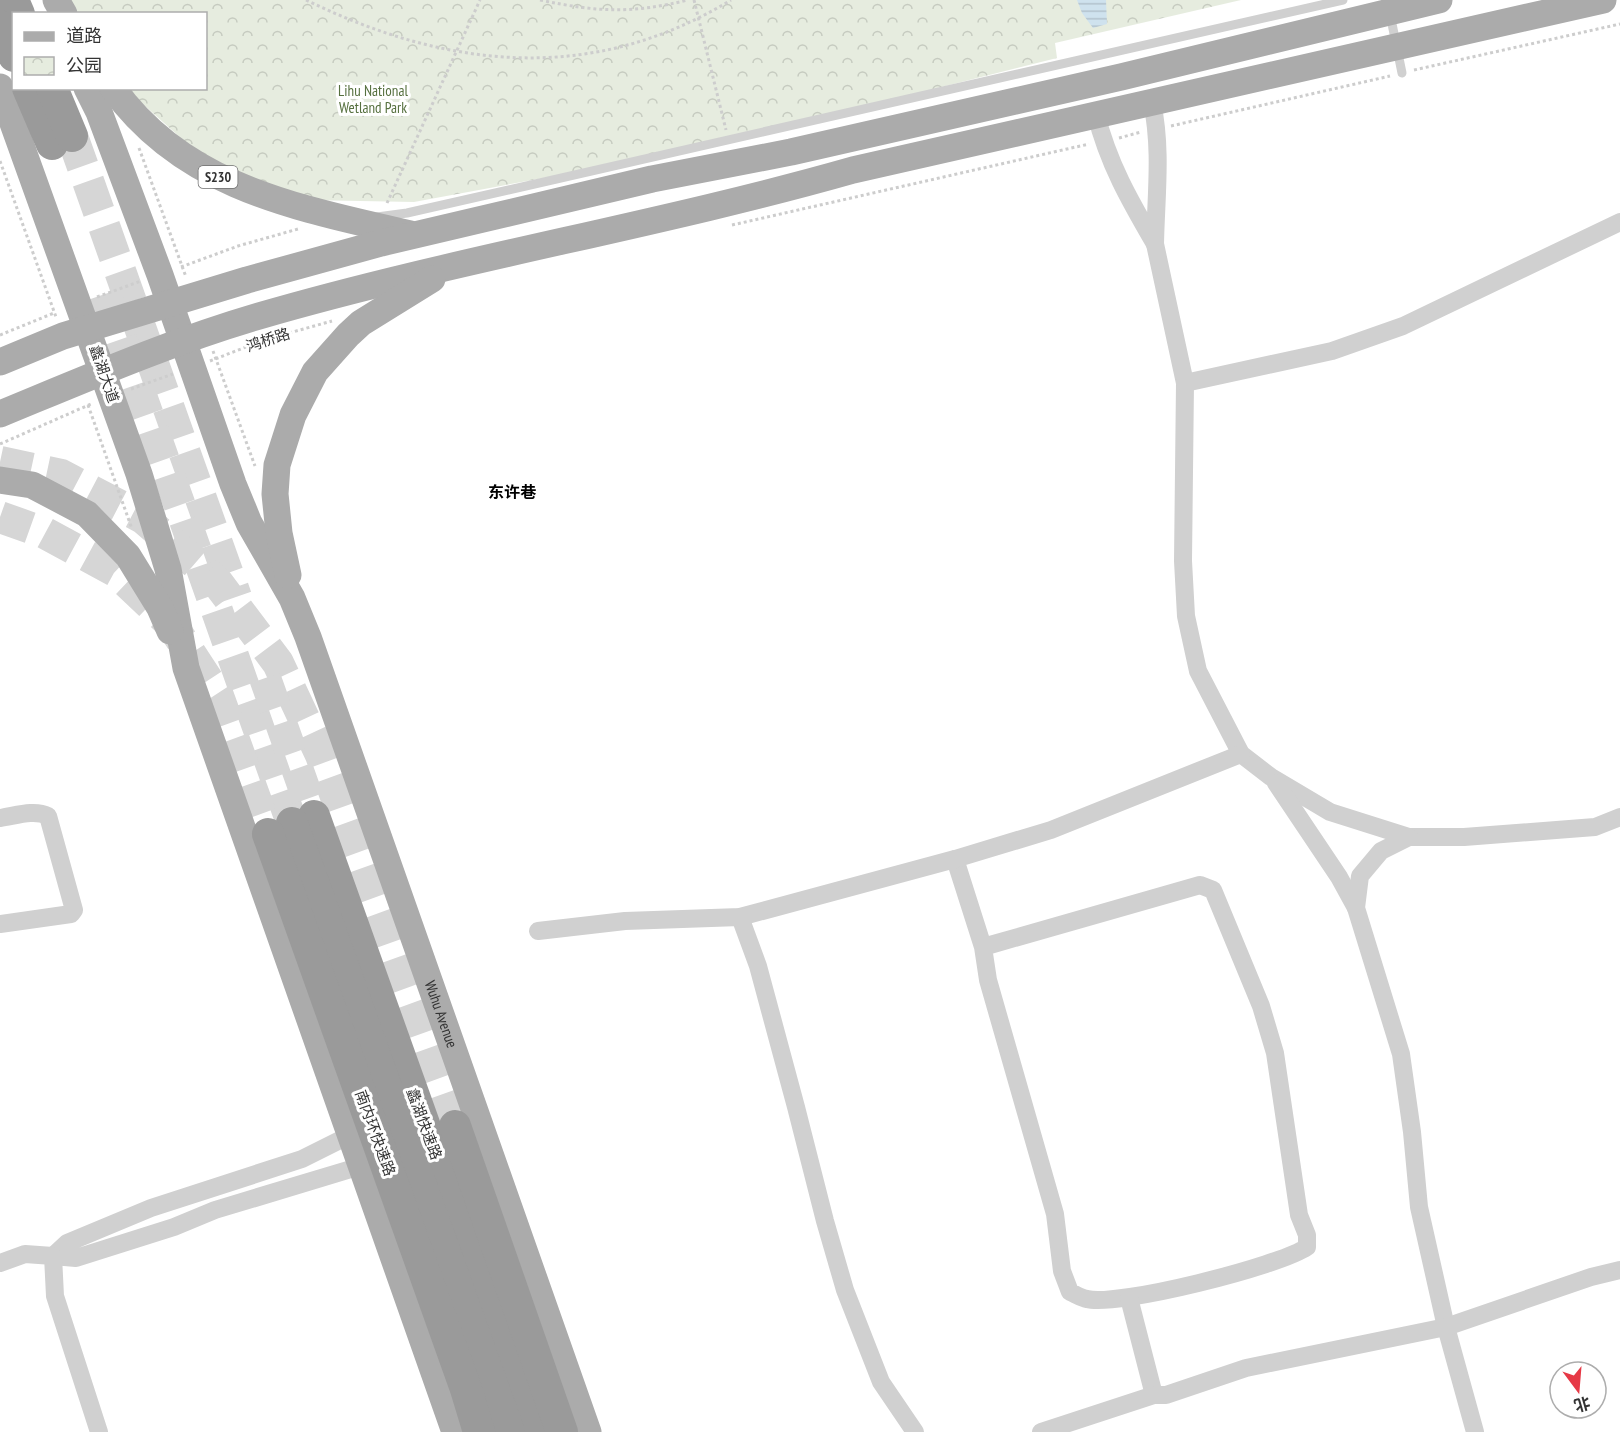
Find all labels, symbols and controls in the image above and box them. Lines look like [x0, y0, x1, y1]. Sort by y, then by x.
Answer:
legend [12, 12, 207, 90]
text: 道路 [66, 24, 102, 47]
text: 公园 [66, 54, 102, 77]
park label: Lihu National Wetland Park [338, 81, 408, 117]
road number: S230 [198, 166, 238, 188]
street label: 鸿桥路 [244, 324, 292, 356]
street label: 蠡湖大道 [86, 342, 123, 405]
district label: 东许巷 [488, 482, 537, 502]
street label: Wuhu Avenue [421, 978, 462, 1050]
street label: 蠡湖快速路 [403, 1085, 446, 1162]
street label: 南内环快速路 [351, 1087, 400, 1178]
north arrow [1548, 1360, 1608, 1420]
text: 北 [1572, 1393, 1593, 1416]

